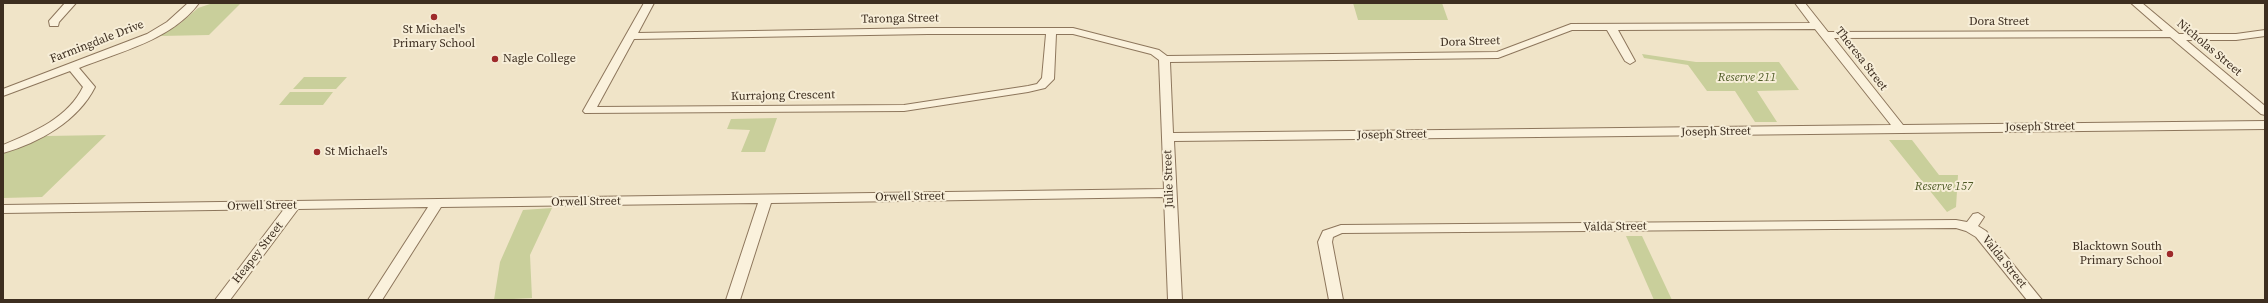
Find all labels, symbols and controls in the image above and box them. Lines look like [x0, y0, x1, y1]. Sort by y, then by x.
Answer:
street label: Taronga Street [861, 11, 939, 27]
marker: St Michael's Primary School [429, 12, 439, 22]
street label: Dora Street [1969, 15, 2029, 29]
street label: Farmingdale Drive [48, 17, 146, 67]
street label: Nicholas Street [2174, 17, 2244, 79]
place label: St Michael's Primary School [393, 23, 475, 51]
street label: Theresa Street [1832, 24, 1890, 94]
street label: Dora Street [1440, 34, 1500, 50]
place label: Nagle College [503, 52, 576, 66]
marker: Nagle College [490, 54, 500, 64]
park label: Reserve 211 [1718, 71, 1776, 85]
street label: Kurrajong Crescent [731, 88, 835, 104]
street label: Joseph Street [2005, 119, 2075, 135]
street label: Joseph Street [1681, 124, 1751, 140]
street label: Joseph Street [1357, 127, 1427, 143]
place label: St Michael's [325, 145, 388, 159]
marker: St Michael's [312, 147, 322, 157]
street label: Julie Street [1161, 150, 1177, 208]
park label: Reserve 157 [1915, 180, 1973, 194]
street label: Orwell Street [875, 189, 945, 205]
street label: Orwell Street [551, 194, 621, 210]
street label: Orwell Street [227, 198, 297, 214]
street label: Heapey Street [230, 219, 286, 287]
street label: Valda Street [1583, 219, 1647, 235]
street label: Valda Street [1978, 233, 2030, 291]
place label: Blacktown South Primary School [2072, 240, 2162, 268]
marker: Blacktown South Primary School [2165, 249, 2175, 259]

